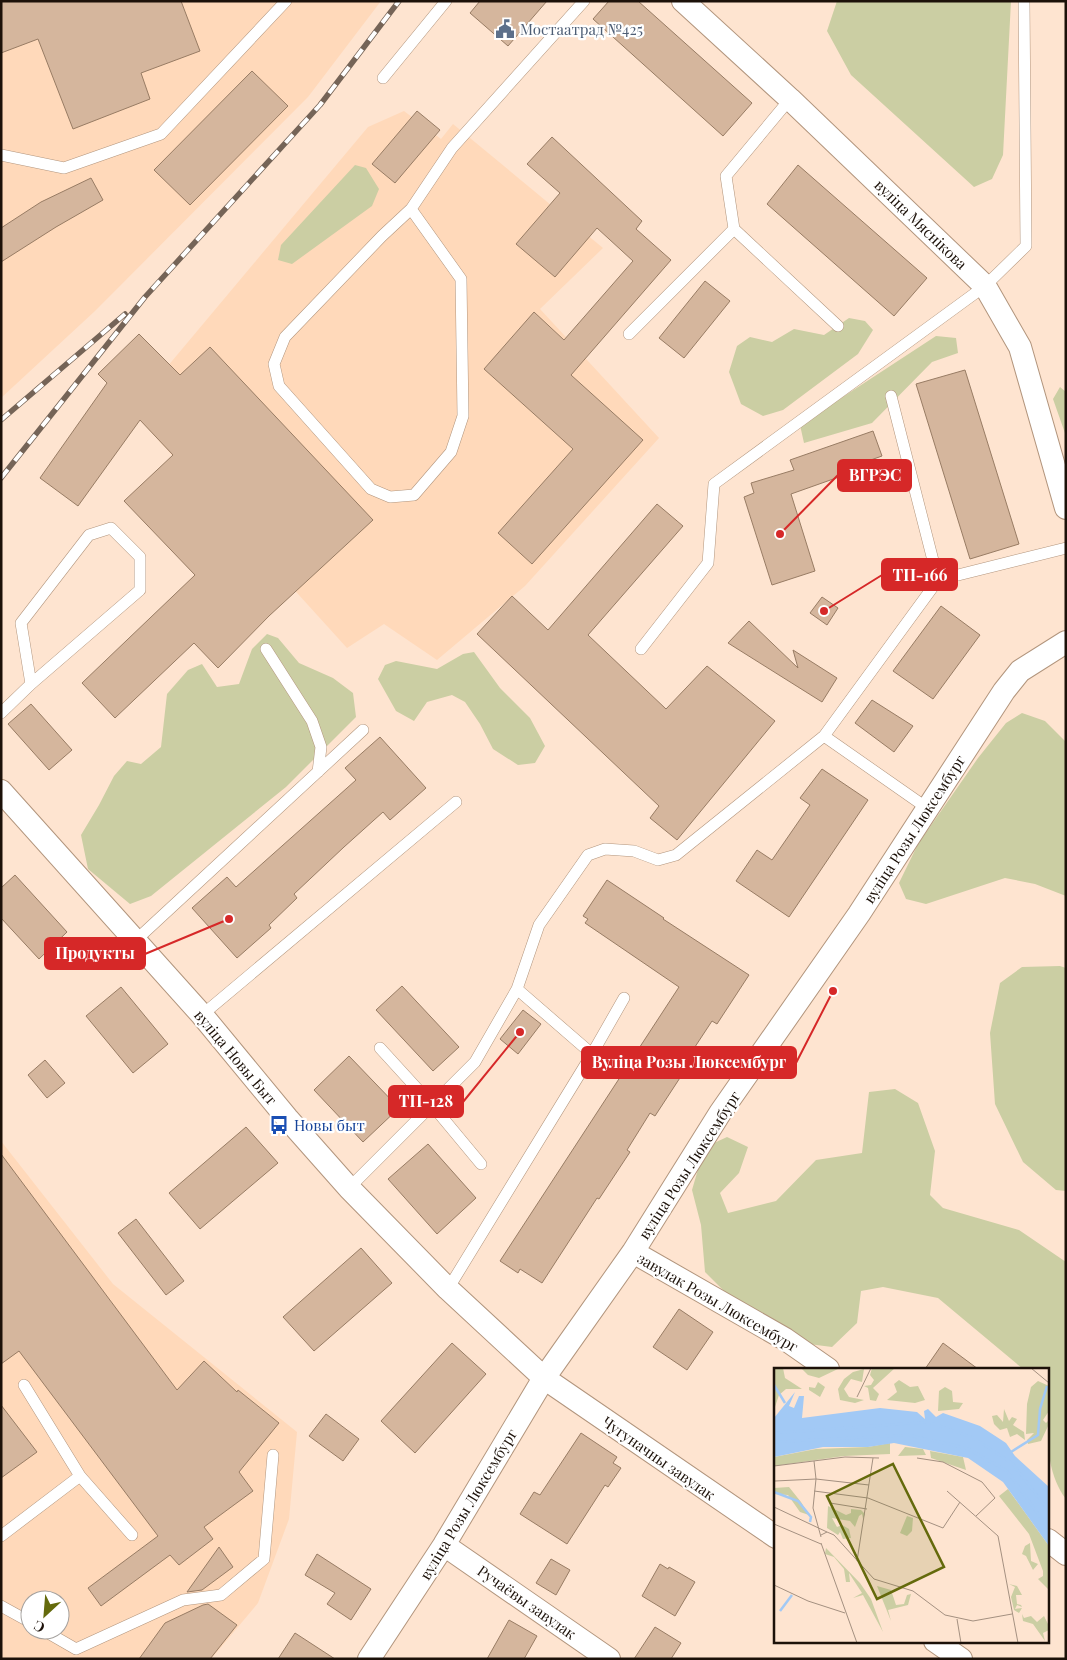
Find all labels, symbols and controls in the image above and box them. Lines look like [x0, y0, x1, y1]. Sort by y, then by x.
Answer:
public building icon: Мостаатрад №425 [494, 18, 516, 40]
place label: Мостаатрад №425 [520, 19, 643, 39]
street label: вуліца Мяснікова [870, 175, 972, 274]
callout: ВГРЭС [838, 460, 911, 491]
text: ВГРЭС [849, 464, 901, 485]
callout: ТП-166 [882, 559, 957, 590]
text: ТП-166 [893, 564, 947, 585]
street label: вуліца Розы Люксембург [858, 751, 970, 907]
callout: Продукты [45, 938, 145, 969]
text: Продукты [55, 942, 135, 963]
street label: вуліца Новы Быт [190, 1005, 282, 1109]
callout: Вуліца Розы Люксембург [582, 1047, 796, 1078]
text: Вуліца Розы Люксембург [592, 1051, 787, 1072]
callout: ТП-128 [389, 1086, 463, 1117]
street label: вуліца Розы Люксембург [633, 1087, 745, 1243]
text: ТП-128 [399, 1090, 453, 1111]
bus stop icon: Новы быт [268, 1114, 290, 1136]
place label: Новы быт [294, 1115, 365, 1135]
street label: завулак Розы Люксембург [634, 1248, 802, 1356]
inset map [774, 1368, 1050, 1642]
street label: Чугуначны завулак [598, 1411, 720, 1505]
street label: вуліца Розы Люксембург [415, 1425, 521, 1583]
street label: Ручаёвы завулак [474, 1561, 581, 1644]
north arrow [20, 1590, 70, 1640]
text: С [30, 1616, 48, 1638]

